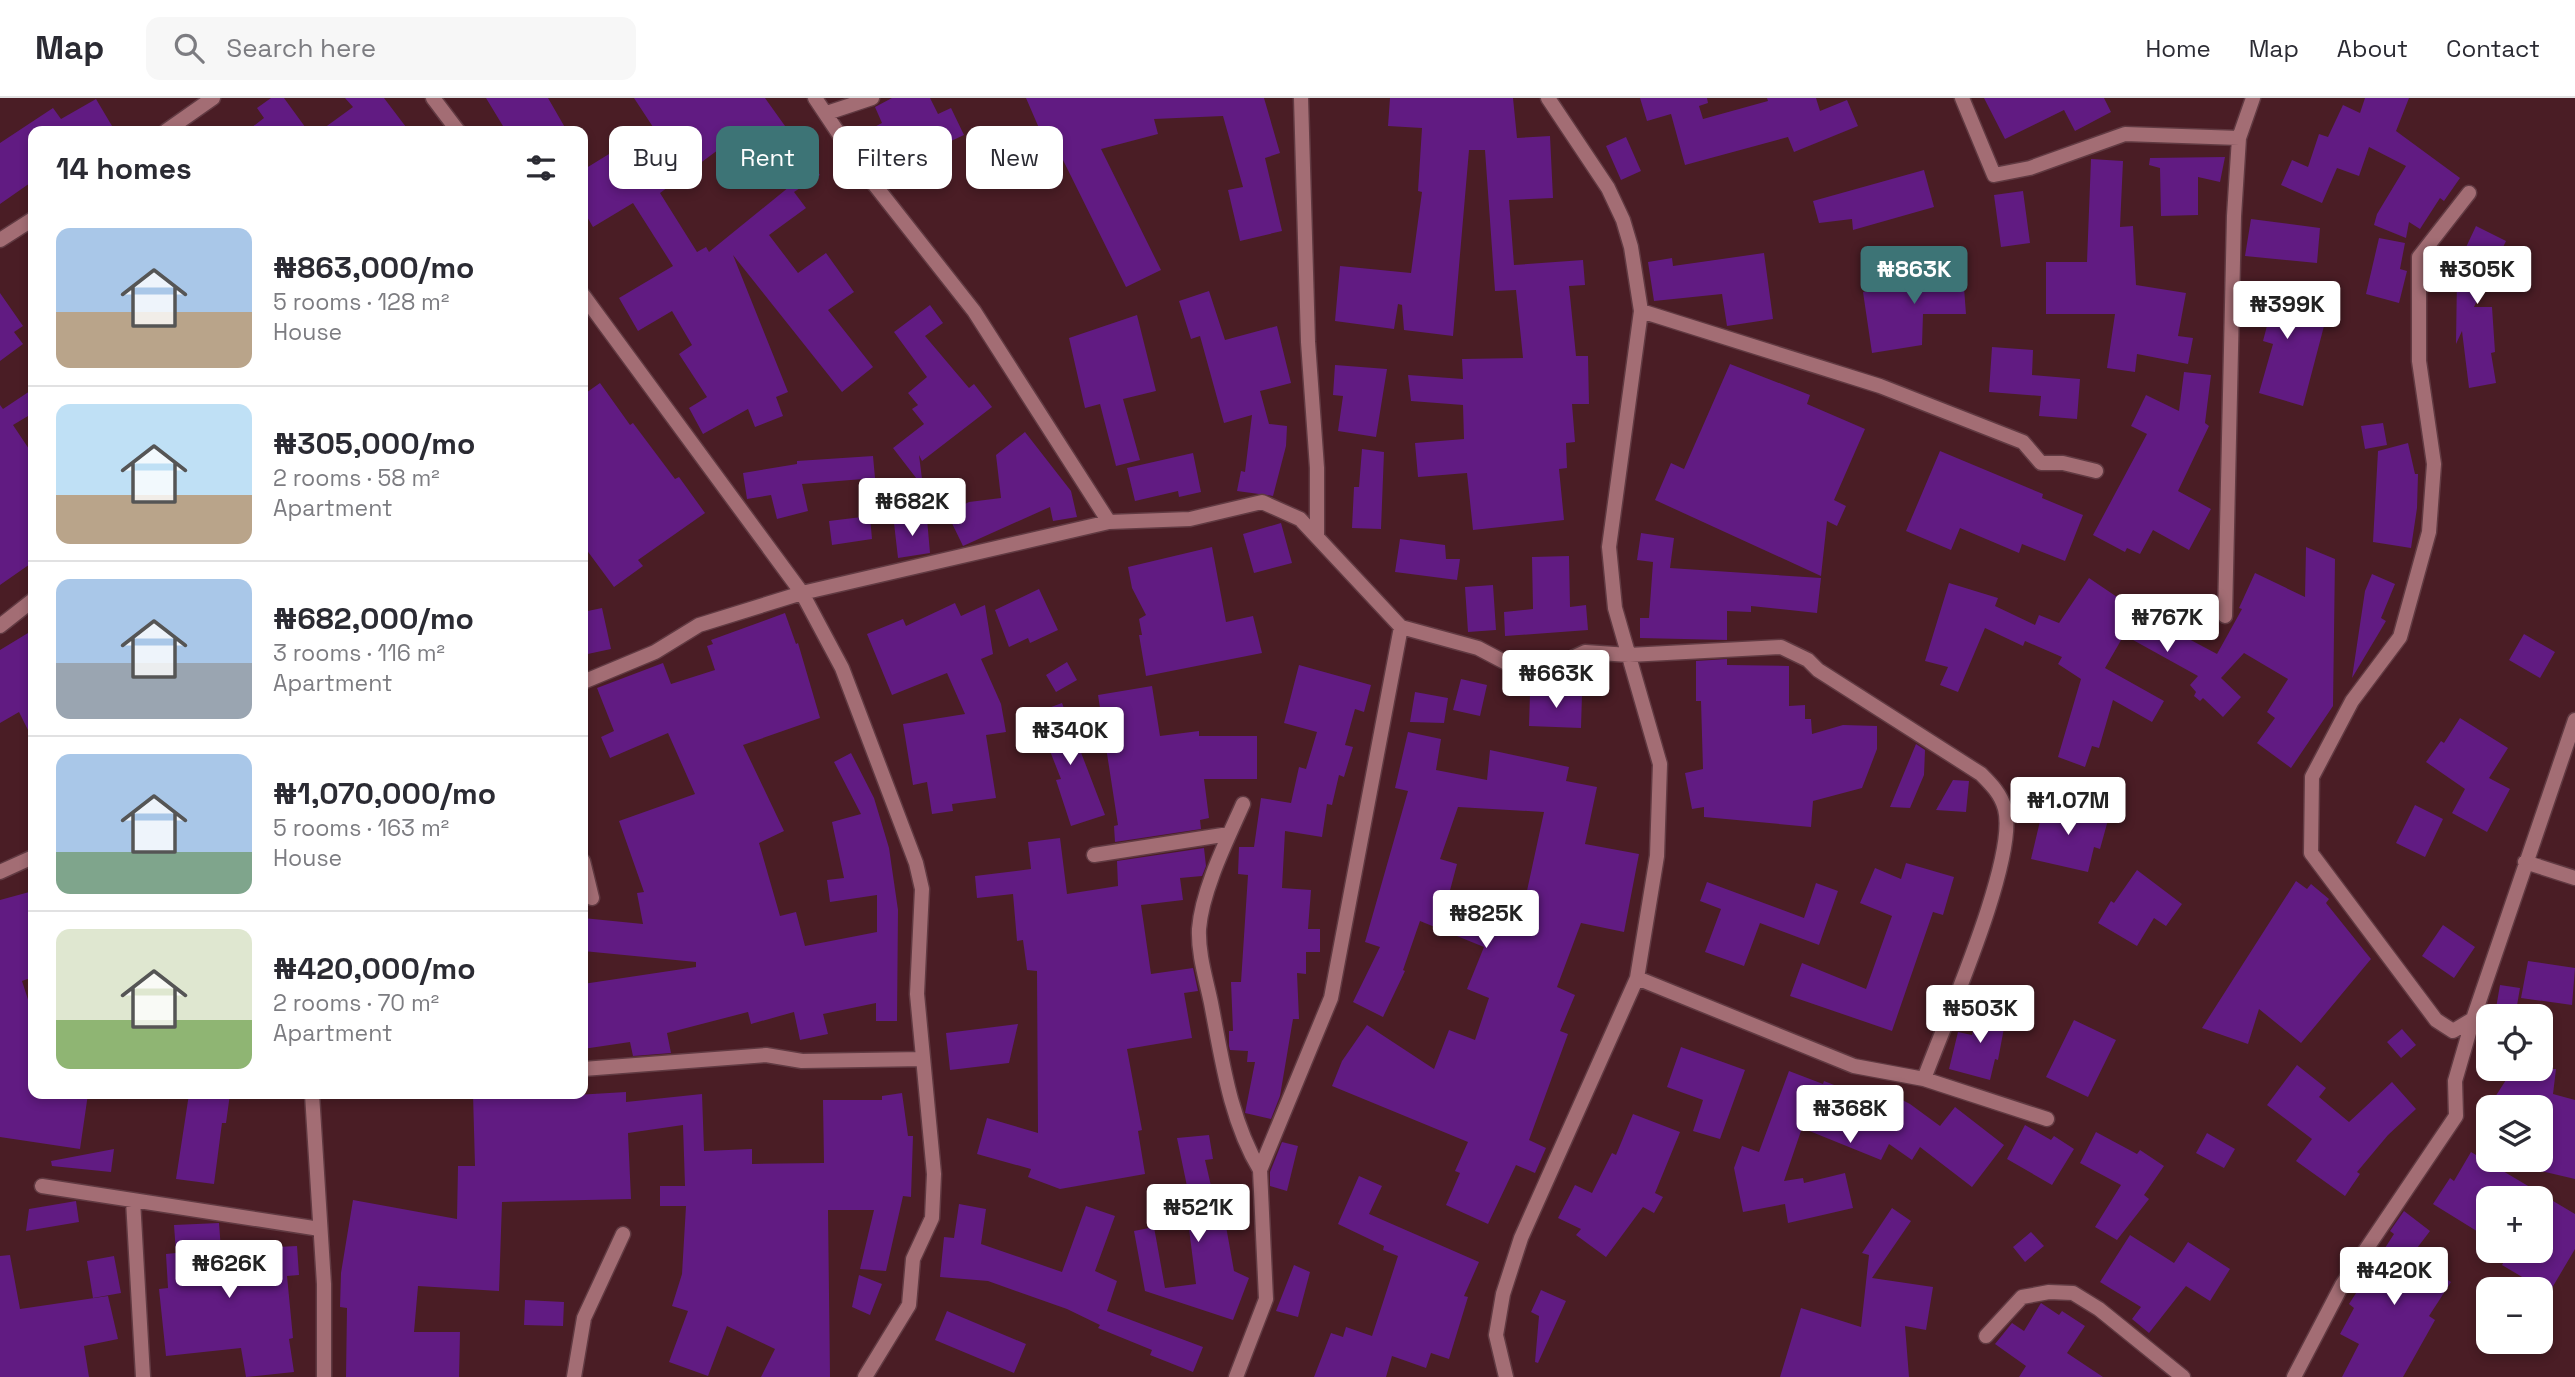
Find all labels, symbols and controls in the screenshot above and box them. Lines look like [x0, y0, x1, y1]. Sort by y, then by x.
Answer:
search box [146, 17, 636, 80]
text: Map [35, 27, 104, 69]
icon: search [170, 29, 208, 67]
text: Search here [226, 31, 376, 65]
text: Home [2145, 33, 2211, 64]
text: Map [2249, 33, 2299, 64]
text: About [2337, 33, 2408, 64]
text: Contact [2446, 33, 2540, 64]
chip: Buy [609, 126, 702, 189]
chip: Rent [716, 126, 819, 189]
chip: Filters [833, 126, 952, 189]
chip: New [966, 126, 1063, 189]
text: 14 homes [56, 149, 192, 188]
icon: filters [522, 149, 560, 187]
pin: ₦863K [1865, 246, 1963, 306]
pin: ₦305K [2428, 246, 2526, 306]
text: ₦863,000/mo [273, 248, 474, 287]
text: ₦863K [1877, 254, 1951, 284]
text: ₦305K [2439, 254, 2515, 284]
icon: home [112, 256, 196, 340]
pin: ₦399K [2238, 282, 2336, 341]
text: 5 rooms · 128 m² [273, 287, 449, 317]
text: ₦399K [2249, 289, 2325, 319]
text: House [273, 317, 342, 347]
text: ₦305,000/mo [273, 424, 475, 463]
icon: home [112, 432, 196, 516]
text: 2 rooms · 58 m² [273, 463, 440, 493]
pin: ₦682K [863, 478, 961, 538]
text: ₦682K [875, 486, 949, 516]
text: Apartment [273, 493, 393, 523]
pin: ₦767K [2118, 594, 2216, 654]
text: ₦682,000/mo [273, 599, 474, 638]
text: ₦767K [2131, 602, 2203, 632]
icon: home [112, 607, 196, 691]
text: 3 rooms · 116 m² [273, 638, 445, 668]
pin: ₦663K [1507, 650, 1605, 710]
text: ₦663K [1518, 658, 1594, 688]
text: Apartment [273, 668, 393, 698]
pin: ₦340K [1021, 708, 1119, 767]
text: ₦340K [1032, 715, 1108, 745]
text: ₦1,070,000/mo [273, 774, 496, 813]
pin: ₦1.07M [2011, 778, 2125, 837]
icon: home [112, 782, 196, 866]
text: ₦1.07M [2027, 785, 2109, 815]
text: 5 rooms · 163 m² [273, 813, 449, 843]
text: House [273, 843, 342, 873]
pin: ₦825K [1437, 890, 1535, 950]
text: ₦825K [1449, 898, 1523, 928]
text: ₦420,000/mo [273, 949, 476, 988]
icon: home [112, 957, 196, 1041]
pin: ₦503K [1931, 986, 2029, 1045]
text: 2 rooms · 70 m² [273, 988, 439, 1018]
text: ₦503K [1942, 993, 2018, 1023]
map controls [2476, 1004, 2553, 1354]
button: locate [2476, 1004, 2553, 1081]
text: Apartment [273, 1018, 393, 1048]
pin: ₦368K [1801, 1086, 1899, 1145]
text: ₦368K [1813, 1093, 1887, 1123]
button: layers [2476, 1095, 2553, 1172]
pin: ₦521K [1149, 1184, 1247, 1244]
button: + [2476, 1186, 2553, 1263]
text: ₦521K [1163, 1192, 1233, 1222]
pin: ₦626K [180, 1240, 278, 1300]
text: ₦626K [192, 1248, 266, 1278]
pin: ₦420K [2345, 1248, 2443, 1307]
text: ₦420K [2356, 1255, 2432, 1285]
button: − [2476, 1277, 2553, 1354]

